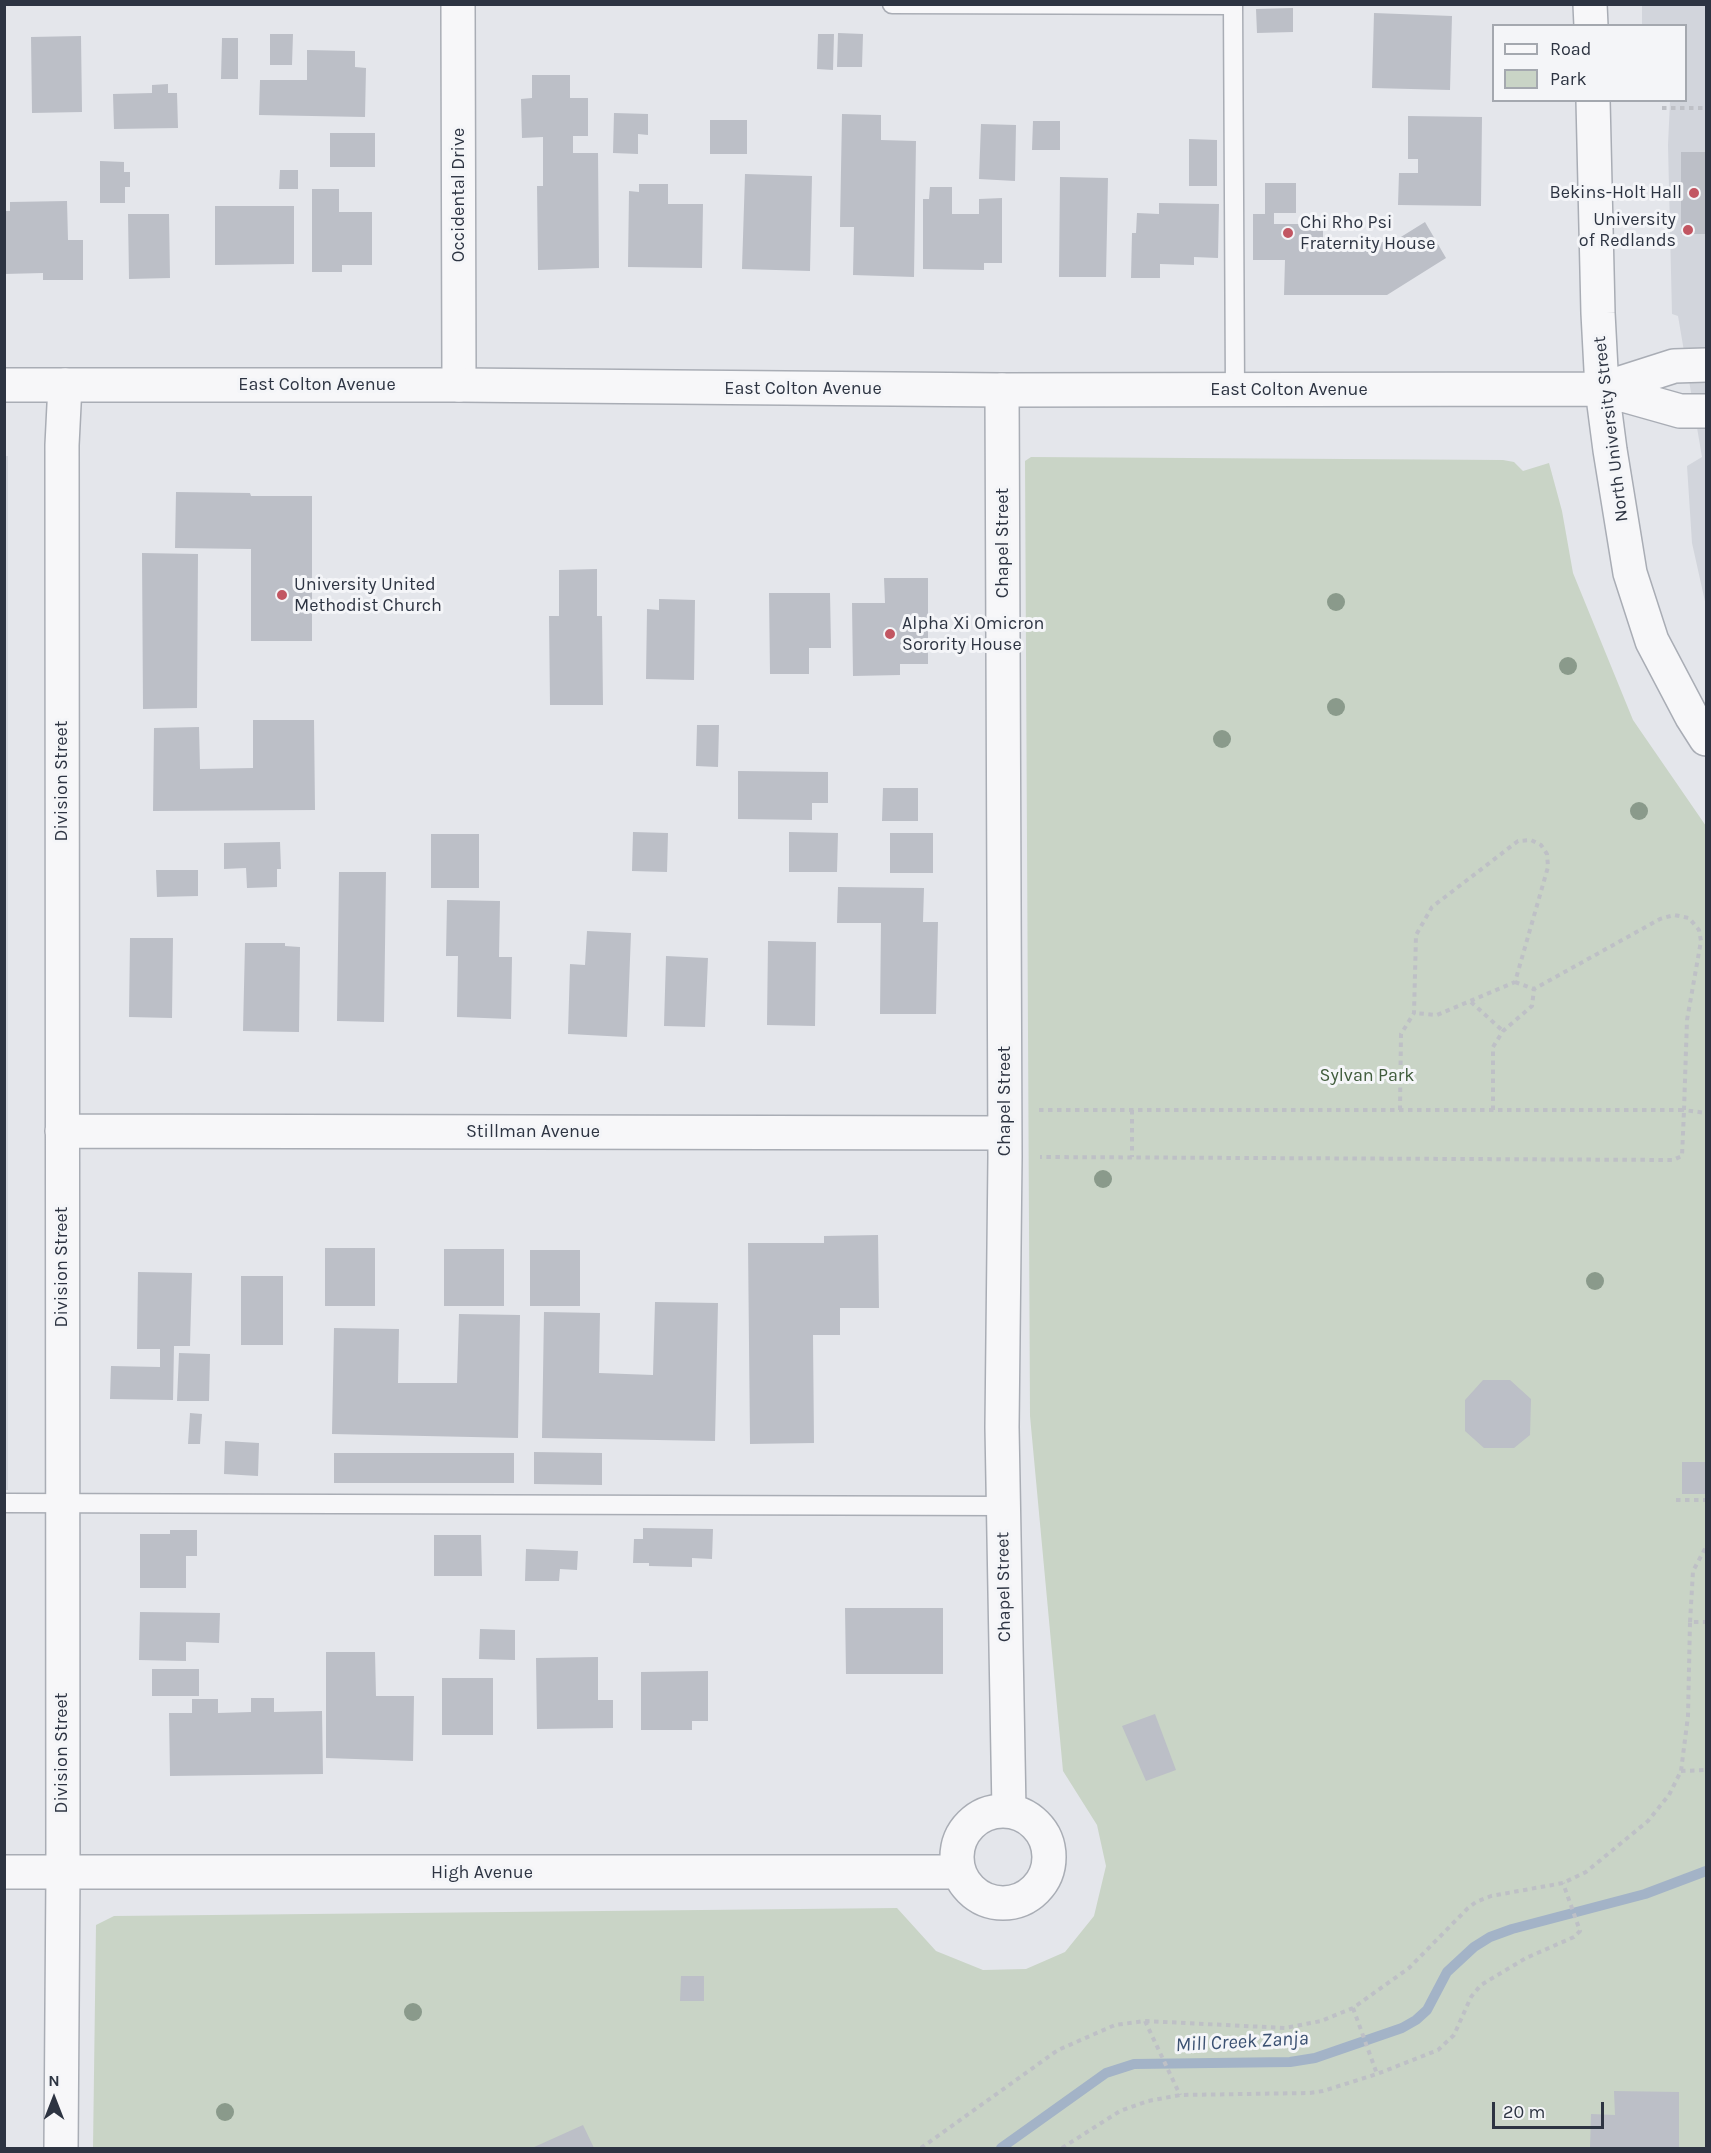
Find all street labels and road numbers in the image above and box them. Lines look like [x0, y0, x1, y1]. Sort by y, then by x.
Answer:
street label: Occidental Drive [448, 128, 470, 262]
street label: North University Street [1589, 335, 1633, 523]
street label: East Colton Avenue [238, 374, 396, 396]
street label: East Colton Avenue [724, 378, 882, 400]
street label: East Colton Avenue [1210, 379, 1368, 401]
street label: Chapel Street [992, 488, 1014, 598]
street label: Division Street [51, 721, 73, 841]
street label: Chapel Street [994, 1046, 1016, 1156]
street label: Stillman Avenue [466, 1121, 600, 1143]
street label: Division Street [51, 1207, 73, 1327]
street label: Chapel Street [992, 1532, 1016, 1642]
street label: Division Street [51, 1693, 73, 1813]
street label: High Avenue [431, 1862, 533, 1884]

